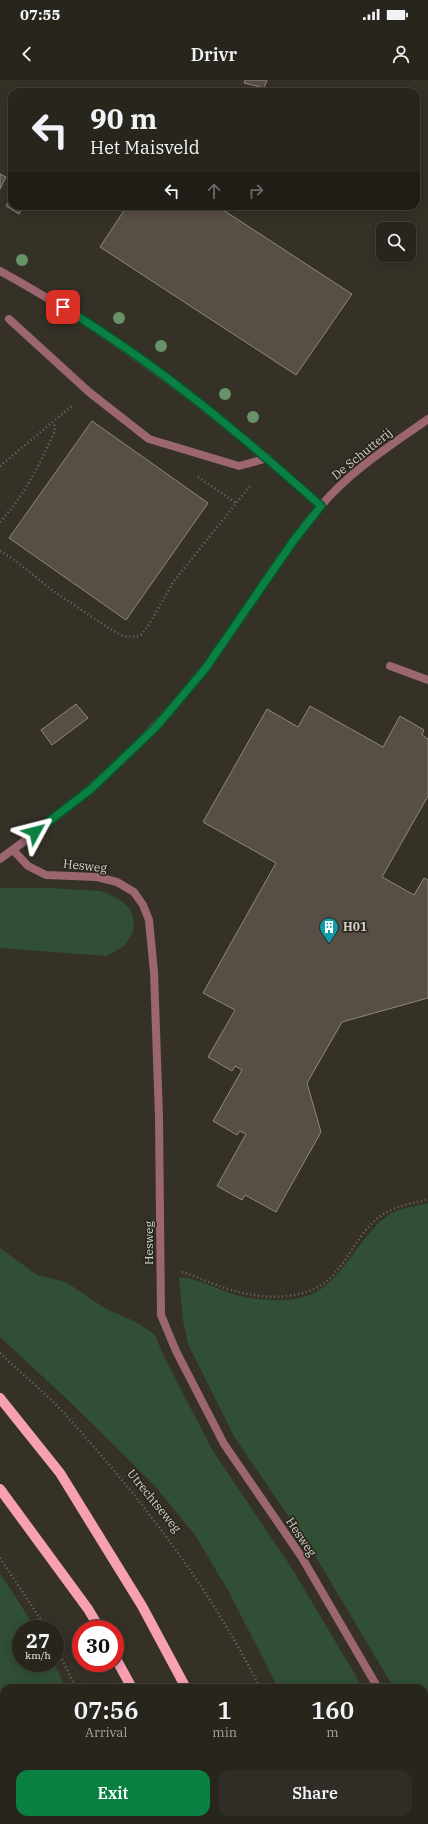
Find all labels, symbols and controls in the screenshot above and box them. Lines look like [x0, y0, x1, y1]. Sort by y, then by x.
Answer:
text: 07:55 [20, 5, 61, 24]
icon: back [16, 43, 38, 65]
text: Drivr [191, 43, 237, 66]
icon: person [390, 43, 412, 65]
text: 90 m [90, 100, 157, 137]
icon: left [24, 104, 76, 156]
text: Het Maisveld [90, 136, 200, 159]
icon: left [161, 180, 183, 202]
icon: ahead [203, 180, 225, 202]
icon: right [245, 180, 267, 202]
map controls [376, 222, 416, 262]
button: search [376, 222, 416, 262]
pin [46, 290, 80, 324]
icon: arrive [52, 296, 74, 318]
street label: De Schutterij [328, 425, 395, 483]
position arrow [14, 811, 56, 853]
street label: Hesweg [62, 856, 108, 875]
building icon: H01 [318, 916, 340, 944]
place label: H01 [343, 919, 367, 934]
street label: Hesweg [141, 1221, 156, 1265]
street label: Utrechtseweg [124, 1466, 185, 1536]
street label: Hesweg [283, 1514, 320, 1559]
speed limit sign: 30 [72, 1620, 124, 1672]
text: 27 [26, 1627, 50, 1654]
text: km/h [25, 1649, 51, 1662]
text: 07:56 [74, 1694, 139, 1726]
text: 1 [218, 1694, 232, 1726]
text: 160 [311, 1694, 354, 1726]
text: Arrival [85, 1724, 127, 1741]
text: min [212, 1724, 237, 1741]
text: m [326, 1724, 339, 1741]
button: Exit [16, 1770, 210, 1816]
button: Share [218, 1770, 412, 1816]

